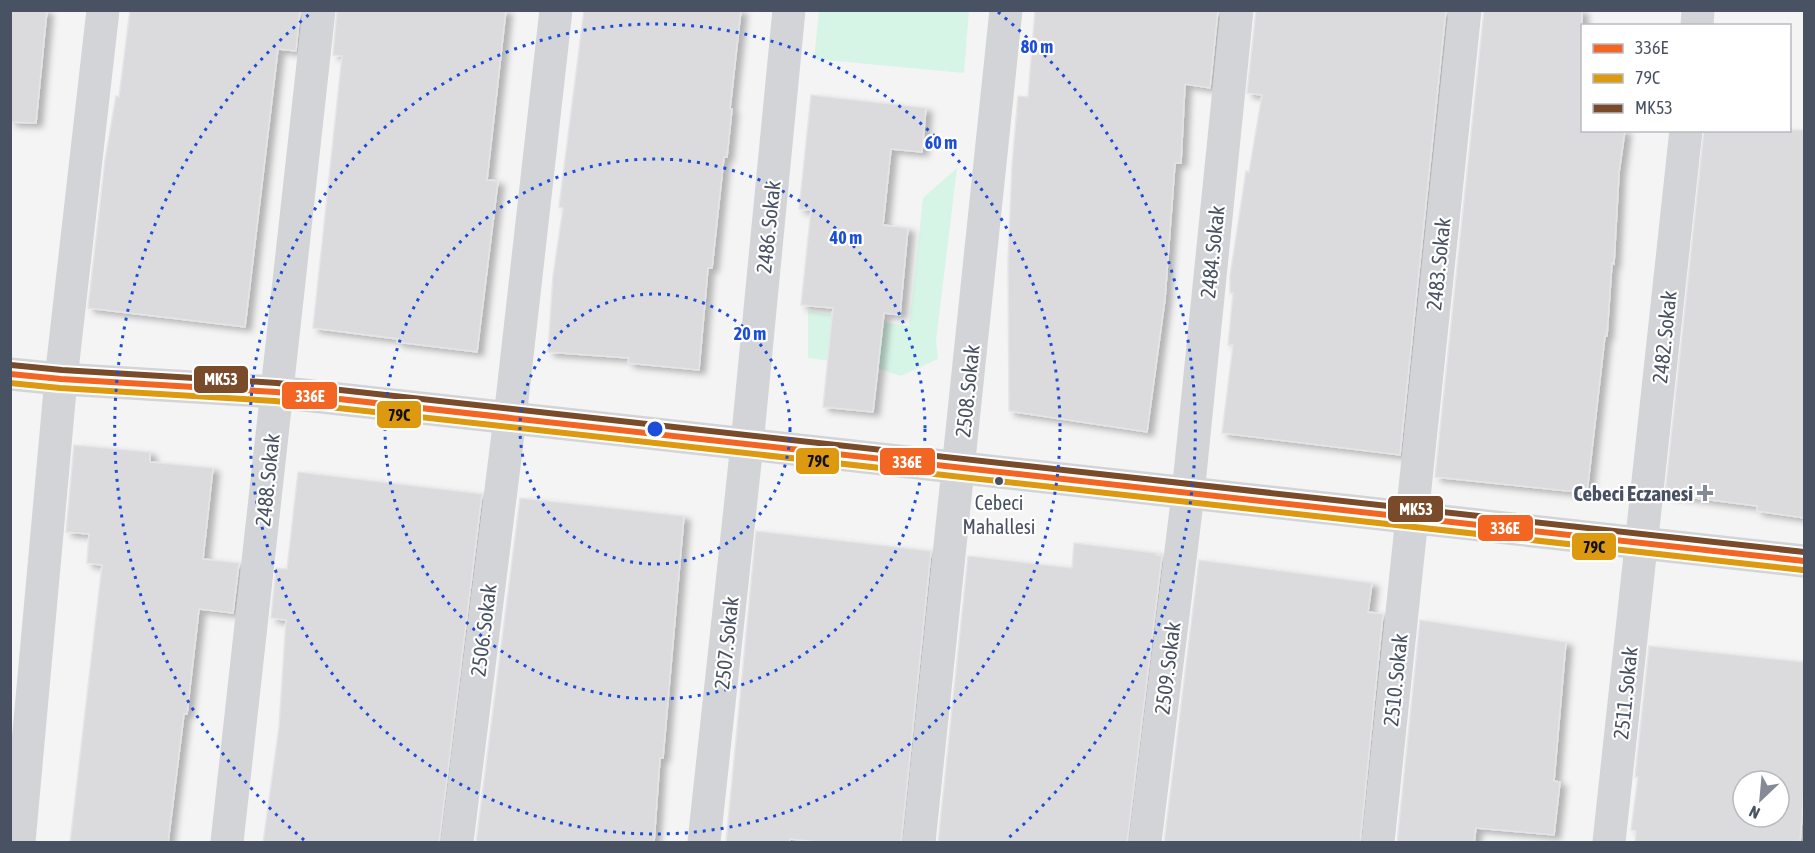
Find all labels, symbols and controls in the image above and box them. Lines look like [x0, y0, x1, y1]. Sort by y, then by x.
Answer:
legend [1581, 24, 1791, 132]
text: 80 m [1021, 36, 1053, 57]
text: 336E [1635, 37, 1668, 58]
text: 79C [1635, 67, 1660, 88]
text: MK53 [1635, 97, 1673, 118]
text: 60 m [925, 132, 957, 153]
street label: 2486. Sokak [751, 179, 785, 275]
street label: 2484. Sokak [1195, 204, 1229, 300]
street label: 2483. Sokak [1421, 216, 1455, 312]
text: 40 m [829, 227, 862, 248]
street label: 2482. Sokak [1647, 289, 1681, 385]
text: 20 m [734, 323, 766, 344]
street label: 2508. Sokak [950, 343, 984, 439]
line badge: MK53 [193, 365, 249, 394]
text: MK53 [204, 370, 238, 388]
line badge: 336E [281, 381, 338, 410]
text: 336E [295, 387, 325, 405]
line badge: 79C [376, 400, 422, 429]
text: 79C [388, 406, 411, 424]
centre of rings [645, 419, 665, 439]
street label: 2488. Sokak [250, 432, 284, 528]
line badge: 79C [795, 447, 840, 475]
line badge: 336E [879, 447, 936, 476]
text: 79C [807, 452, 830, 470]
text: 336E [892, 453, 922, 471]
marker: Cebeci Mahallesi [993, 475, 1005, 487]
place label: Cebeci Eczanesi [1573, 481, 1693, 505]
marker: Cebeci Eczanesi [1698, 486, 1712, 500]
place label: Cebeci Mahallesi [963, 491, 1035, 538]
line badge: MK53 [1387, 495, 1444, 523]
text: MK53 [1399, 500, 1433, 518]
line badge: 336E [1477, 514, 1534, 542]
text: 336E [1490, 519, 1520, 537]
line badge: 79C [1571, 532, 1617, 561]
text: 79C [1583, 538, 1606, 556]
street label: 2506. Sokak [465, 582, 501, 678]
street label: 2507. Sokak [709, 595, 743, 691]
street label: 2509. Sokak [1149, 620, 1185, 716]
street label: 2510. Sokak [1378, 632, 1412, 728]
street label: 2511. Sokak [1608, 645, 1642, 741]
north arrow [1731, 769, 1791, 829]
text: N [1746, 802, 1763, 823]

